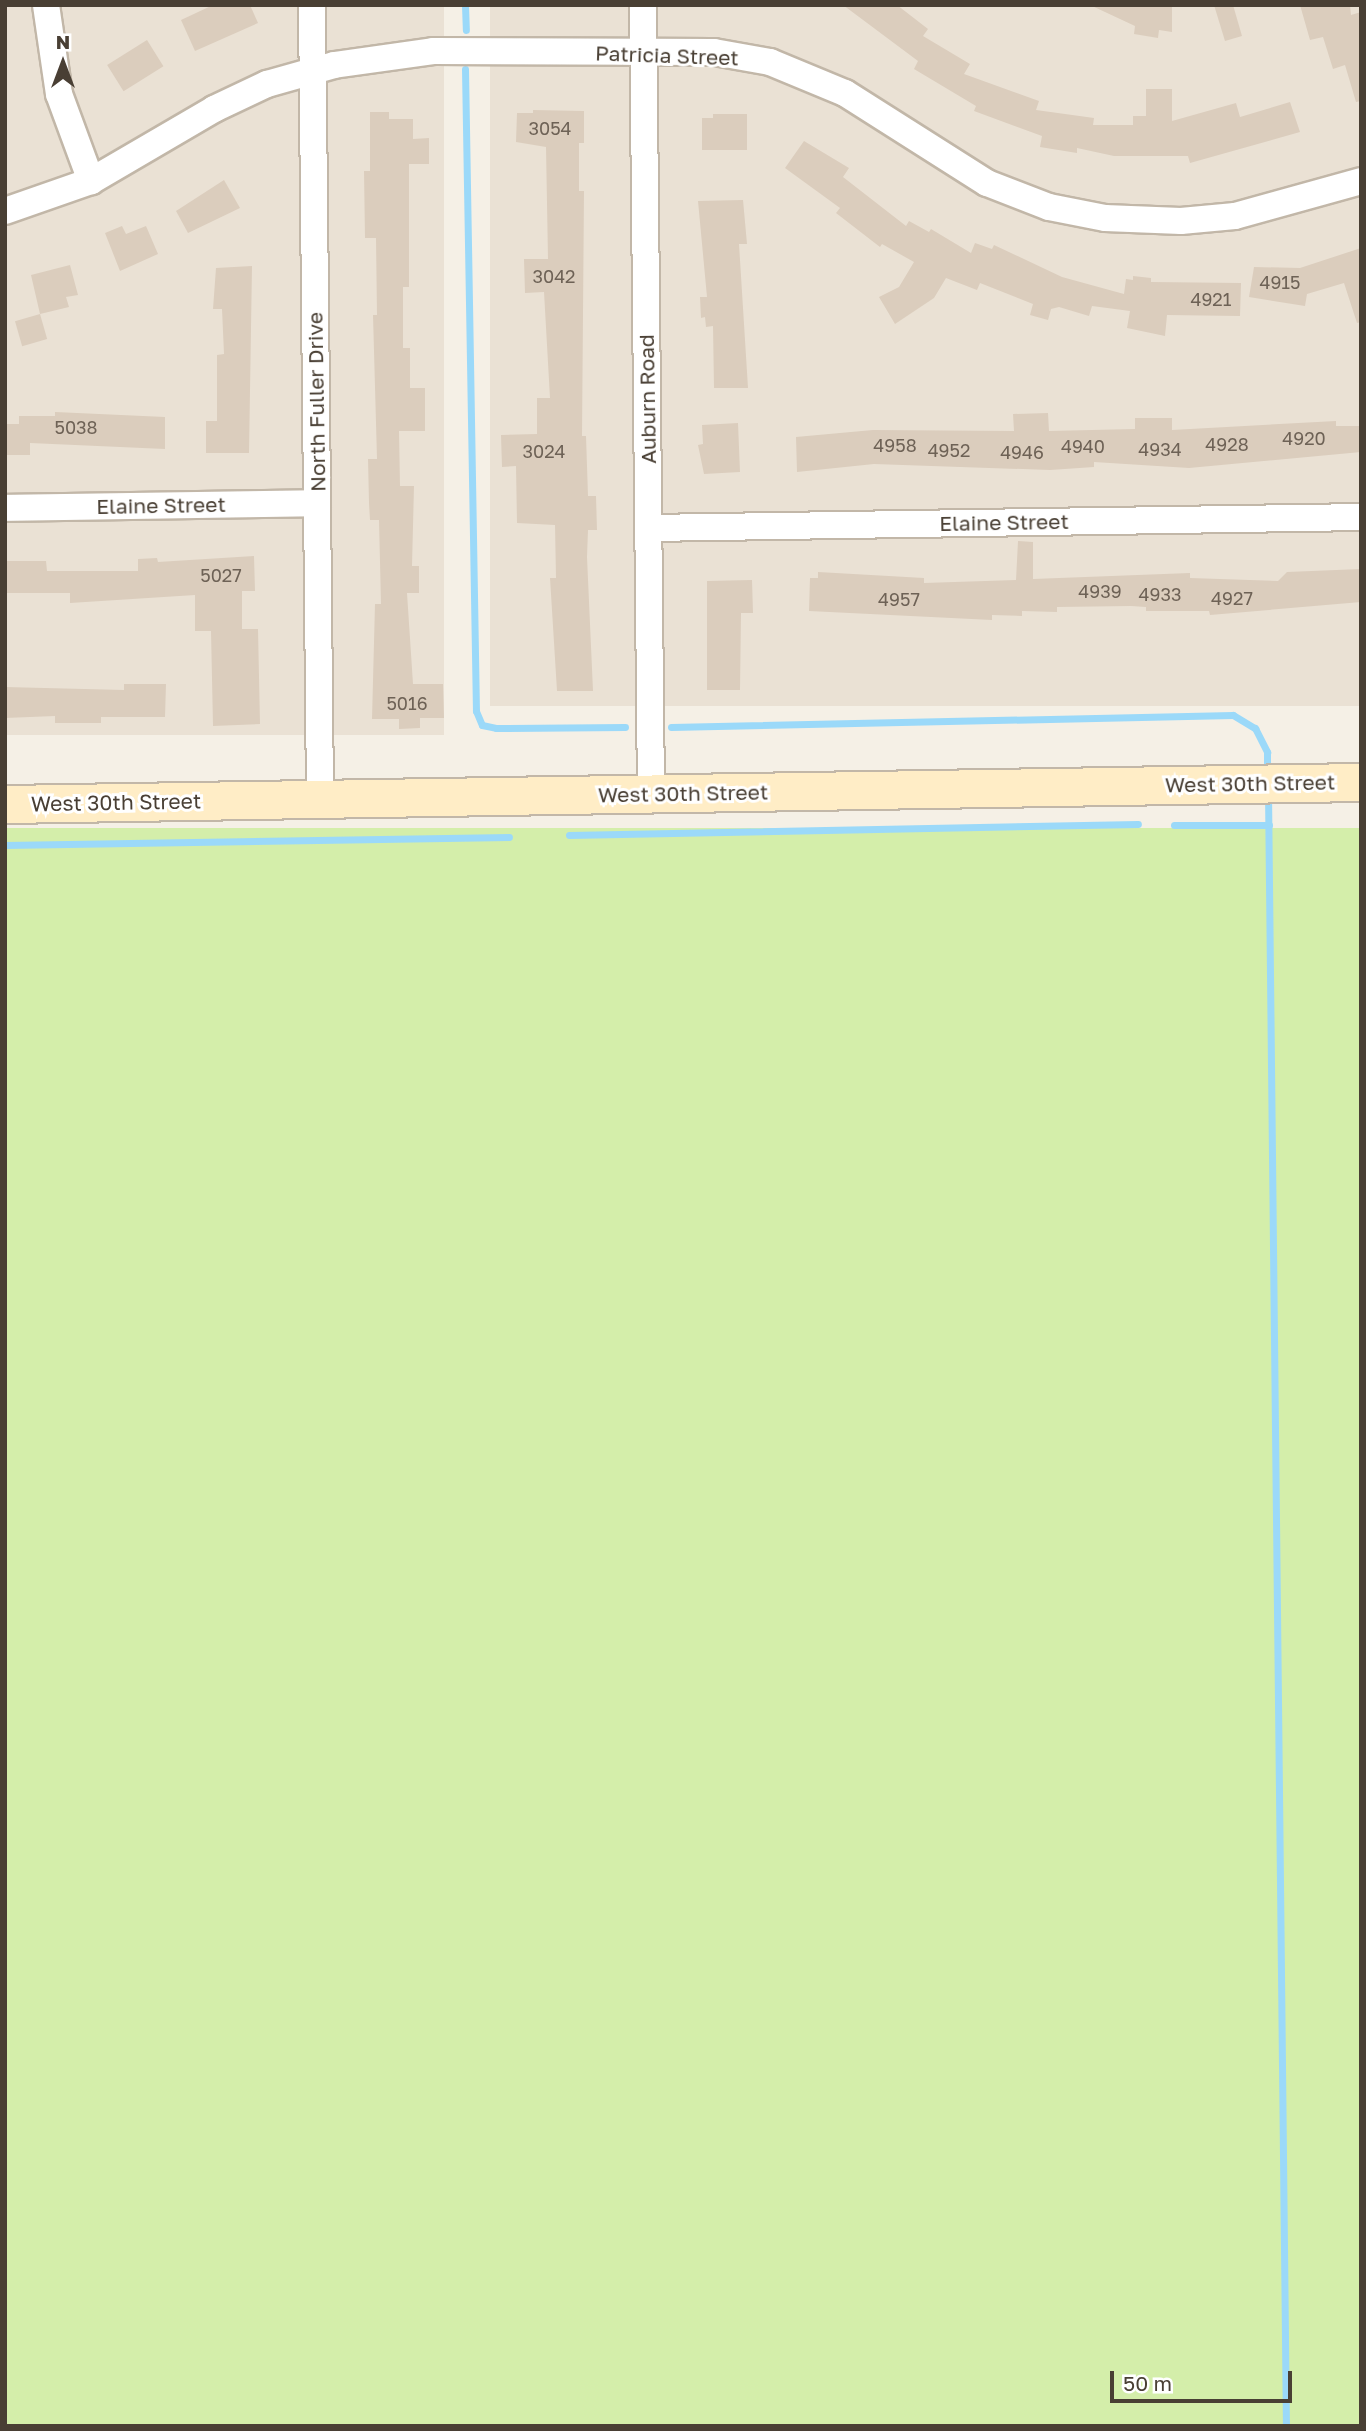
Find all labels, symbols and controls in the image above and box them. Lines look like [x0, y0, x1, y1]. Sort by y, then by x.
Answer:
north arrow [28, 28, 98, 98]
text: N [56, 30, 70, 53]
street label: Patricia Street [595, 40, 739, 70]
house number: 3054 [528, 117, 572, 139]
house number: 3042 [532, 265, 576, 287]
house number: 4915 [1259, 271, 1301, 293]
house number: 4921 [1190, 288, 1232, 310]
street label: North Fuller Drive [302, 312, 330, 492]
street label: Auburn Road [633, 334, 661, 464]
house number: 5038 [54, 416, 98, 438]
house number: 4920 [1282, 427, 1326, 449]
house number: 4928 [1205, 433, 1249, 455]
house number: 4958 [873, 434, 917, 456]
house number: 4940 [1061, 435, 1105, 457]
house number: 4934 [1138, 438, 1182, 460]
house number: 4952 [928, 439, 970, 461]
house number: 3024 [522, 440, 566, 462]
house number: 4946 [1000, 441, 1044, 463]
street label: Elaine Street [96, 491, 226, 519]
street label: Elaine Street [939, 508, 1069, 536]
house number: 5027 [200, 564, 242, 586]
house number: 4939 [1078, 580, 1122, 602]
house number: 4933 [1139, 583, 1181, 605]
house number: 4927 [1211, 587, 1253, 609]
house number: 4957 [878, 588, 920, 610]
house number: 5016 [386, 692, 428, 714]
street label: West 30th Street [1165, 769, 1335, 797]
street label: West 30th Street [598, 779, 768, 807]
street label: West 30th Street [31, 788, 201, 816]
scale bar [1114, 2358, 1296, 2402]
text: 50 m [1123, 2370, 1172, 2396]

